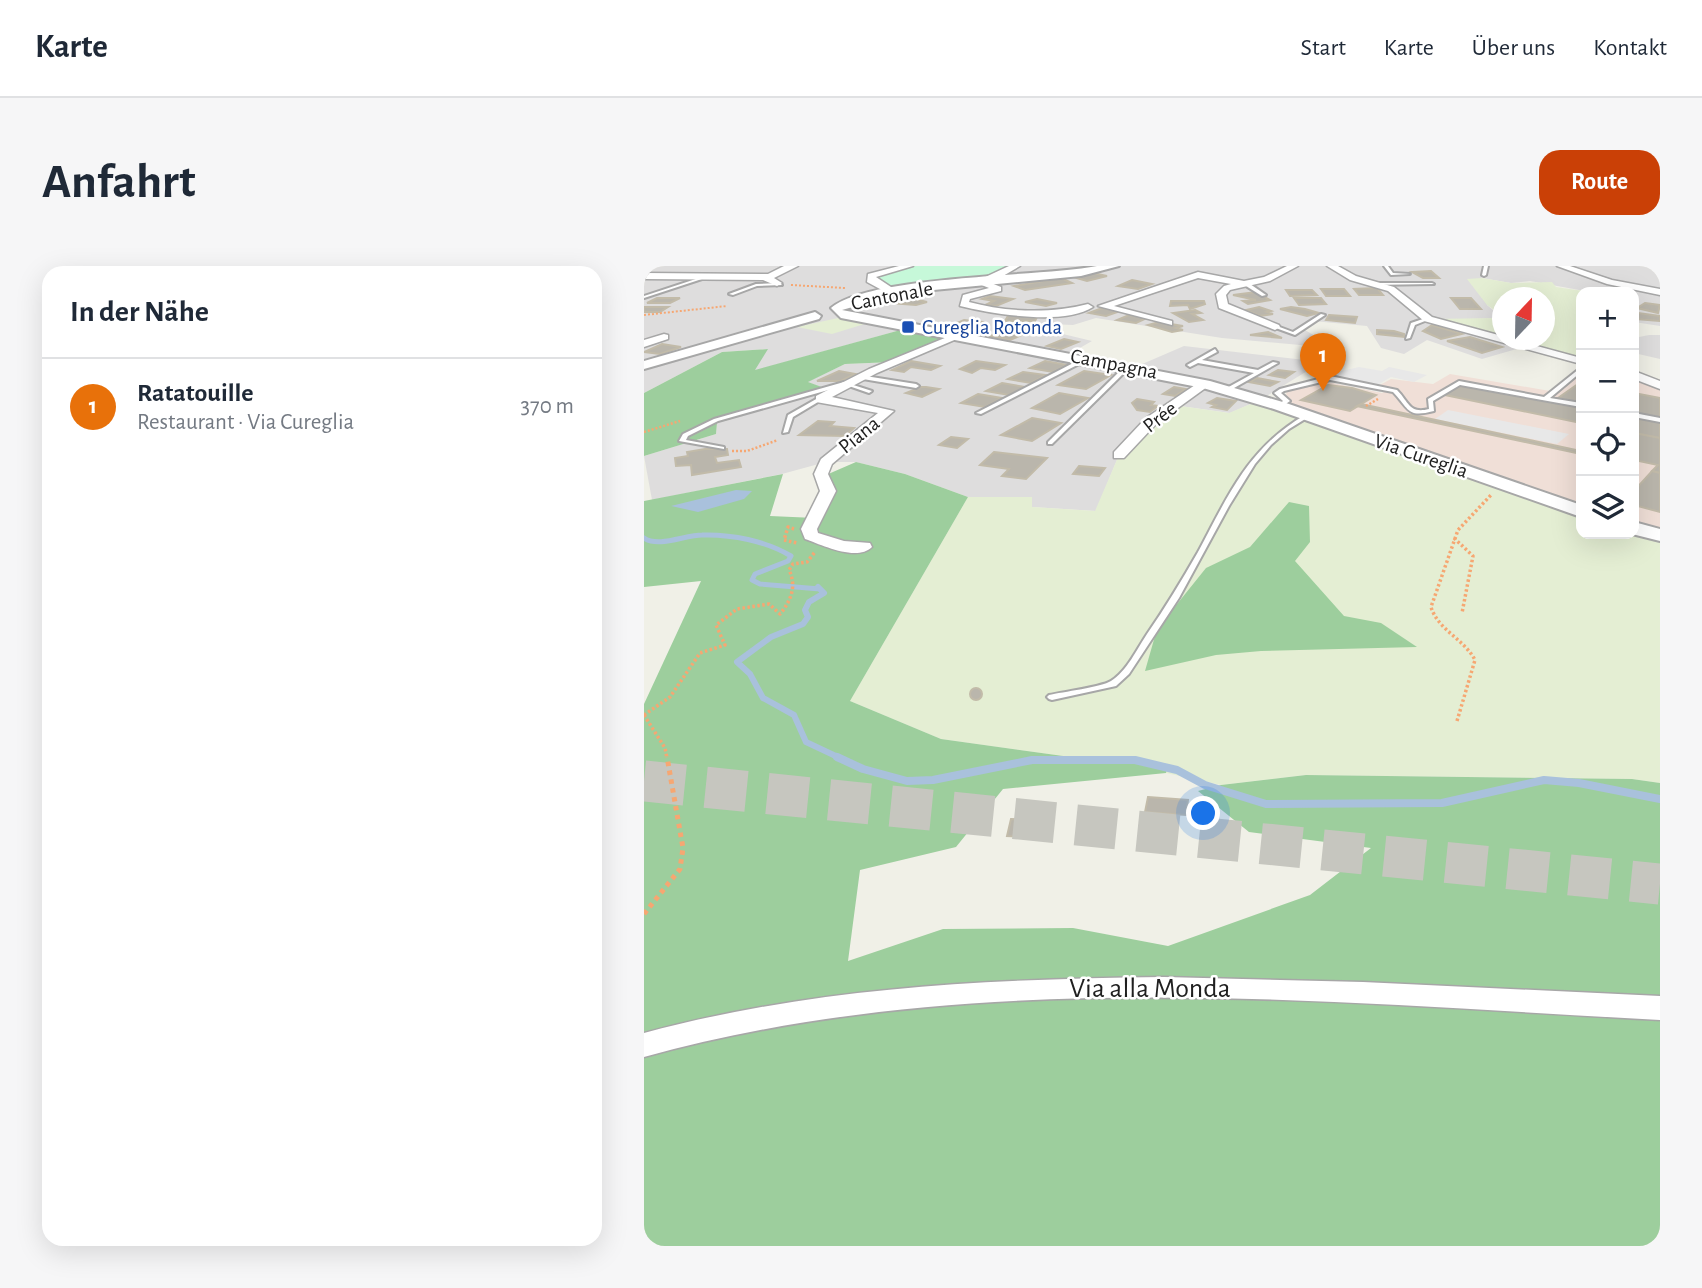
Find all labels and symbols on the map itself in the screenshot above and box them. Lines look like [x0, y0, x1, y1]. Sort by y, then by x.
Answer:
street label: Cantonale [849, 278, 935, 314]
north arrow [1492, 287, 1555, 350]
place label: Cureglia Rotonda [922, 317, 1062, 338]
marker: Cureglia Rotonda [900, 319, 916, 335]
pin: 1 [1300, 333, 1346, 391]
street label: Campagna [1069, 345, 1160, 383]
street label: Prée [1139, 397, 1181, 437]
street label: Piana [834, 412, 884, 458]
street label: Via Cureglia [1371, 430, 1471, 482]
your location [1186, 796, 1220, 830]
street label: Via alla Monda [1069, 975, 1231, 1003]

